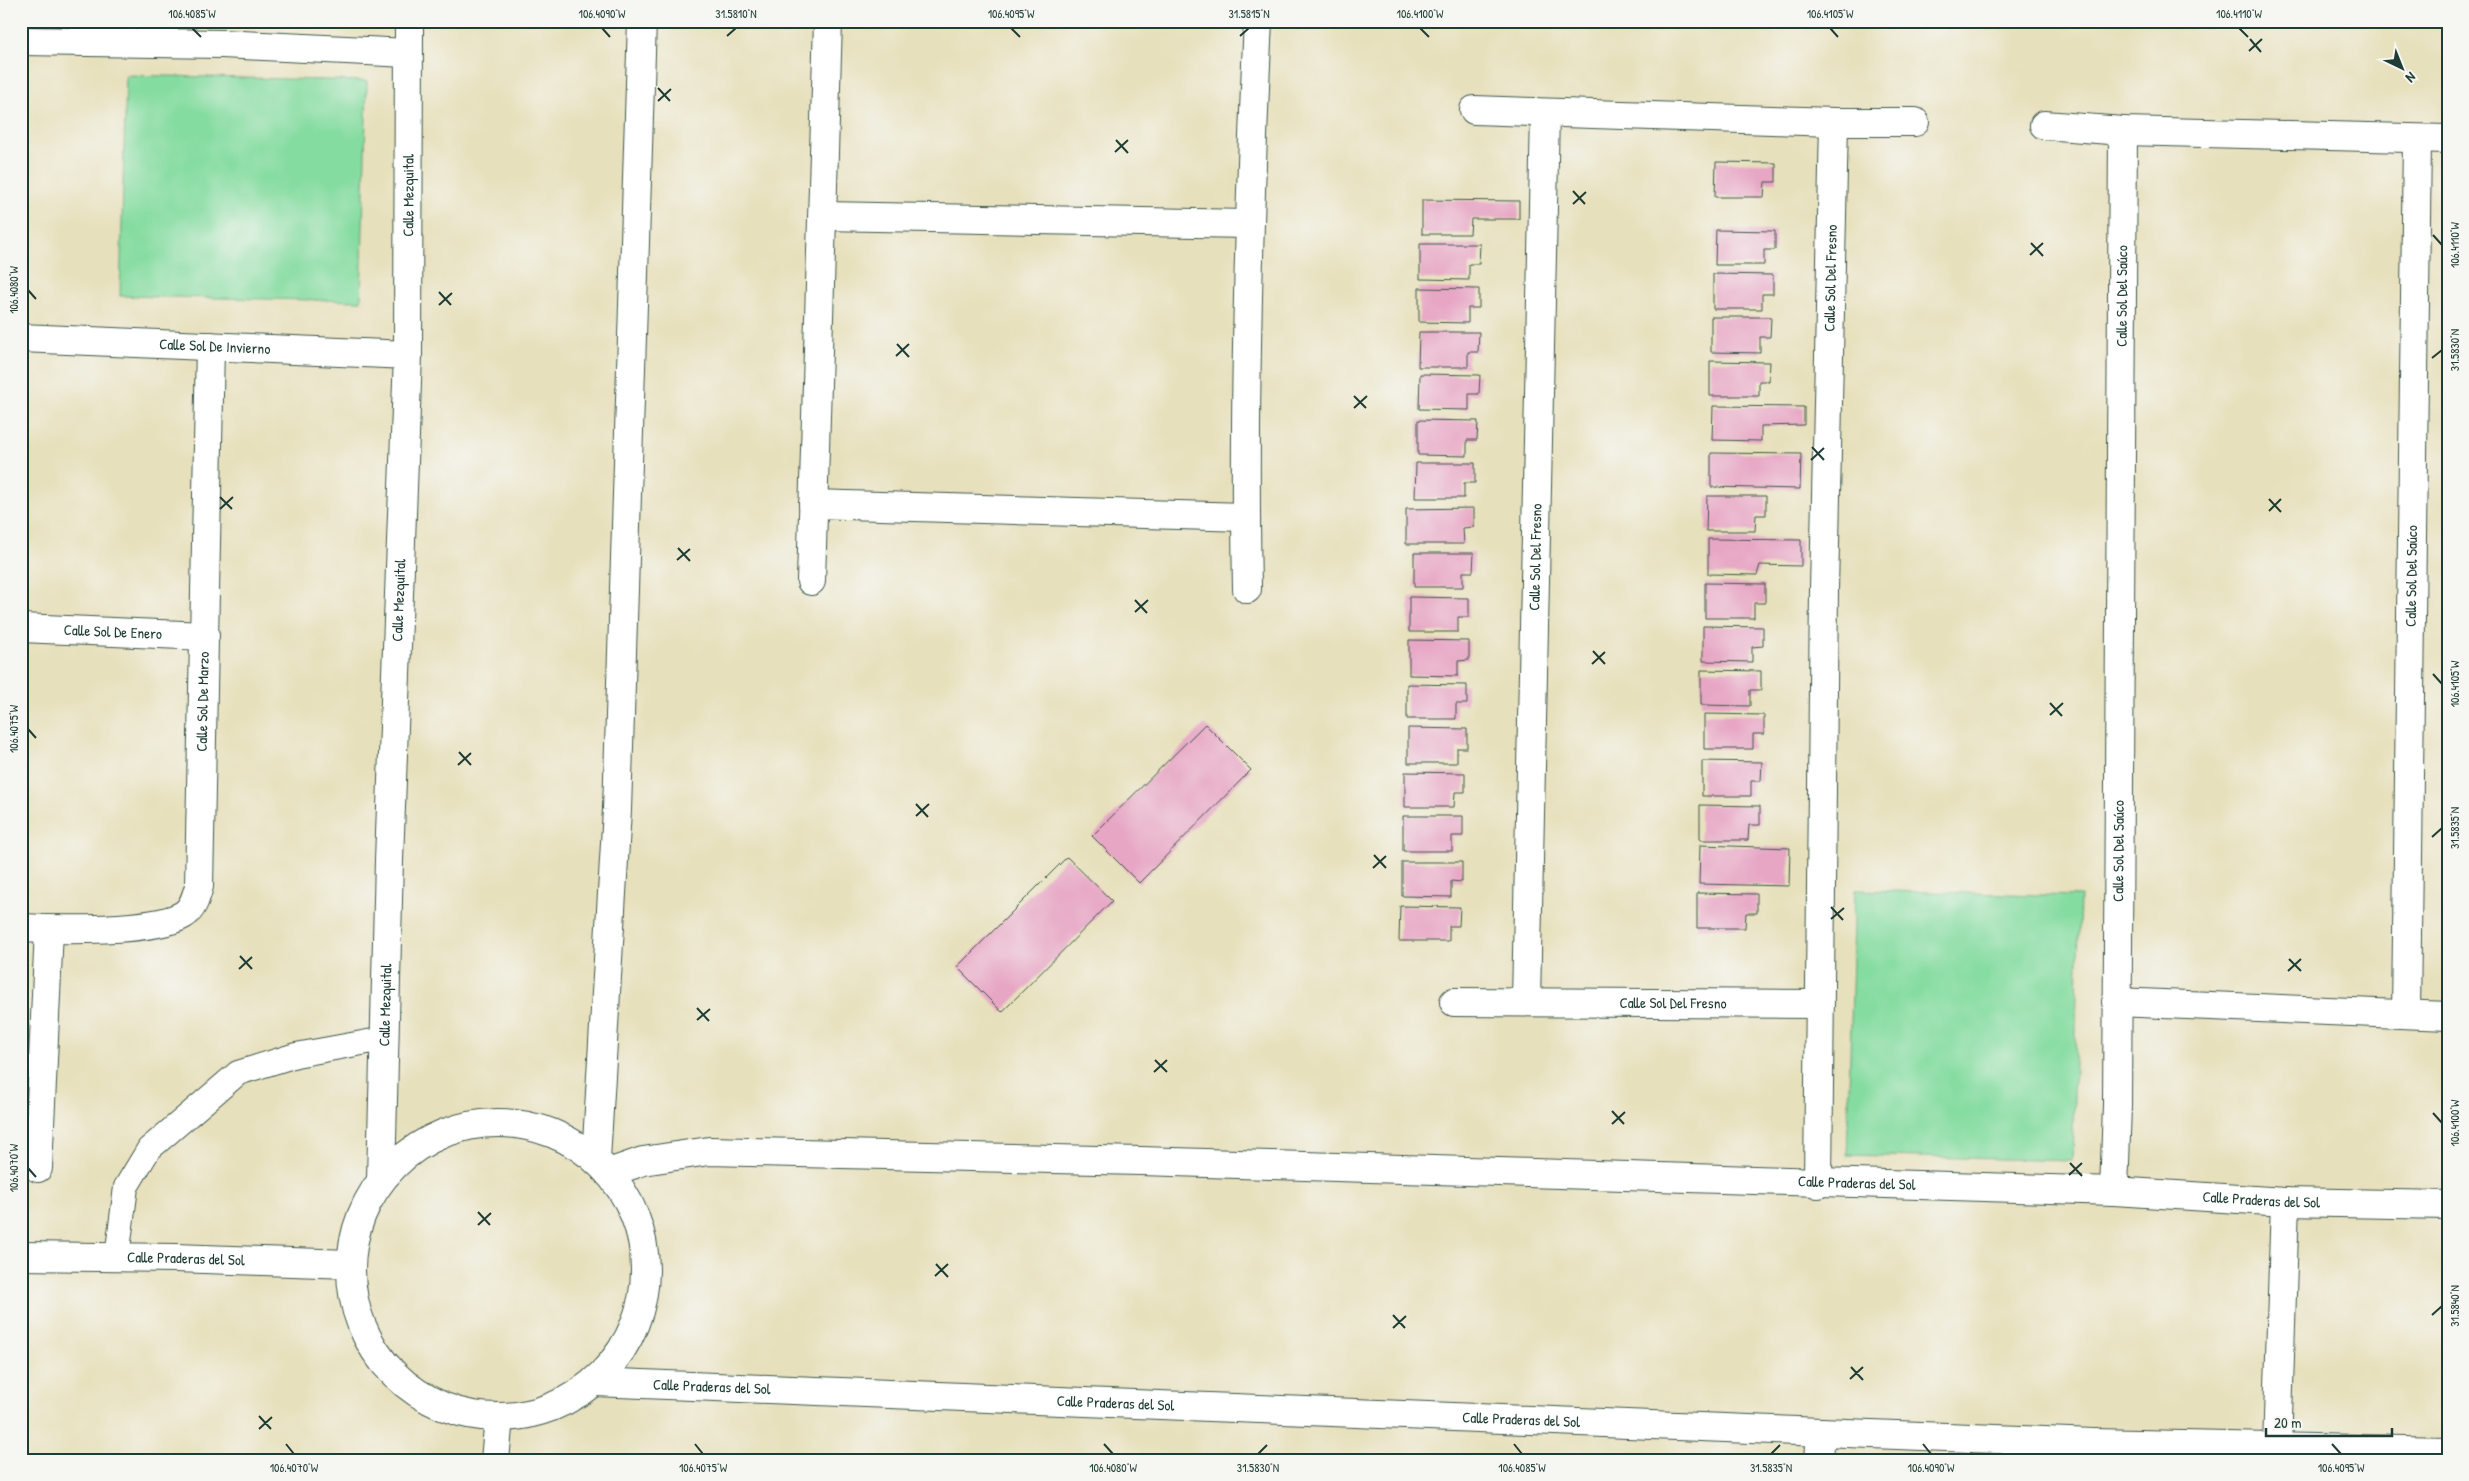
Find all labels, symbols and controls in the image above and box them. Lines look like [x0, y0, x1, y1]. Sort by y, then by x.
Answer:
text: 106.4085°W [168, 5, 216, 22]
text: 106.4090°W [579, 5, 626, 22]
text: 31.5810°N [715, 5, 757, 22]
text: 106.4095°W [988, 5, 1035, 22]
text: 31.5815°N [1228, 5, 1270, 22]
text: 106.4100°W [1397, 5, 1444, 22]
text: 106.4105°W [1807, 5, 1854, 22]
text: 106.4110°W [2216, 5, 2263, 22]
north arrow [2376, 42, 2426, 92]
text: N [2402, 68, 2420, 88]
street label: Calle Mezquital [397, 154, 419, 237]
text: 106.4110°W [2446, 221, 2463, 268]
street label: Calle Sol Del Fresno [1819, 224, 1842, 332]
street label: Calle Sol Del Saúco [2111, 245, 2132, 347]
text: 106.4080°W [5, 266, 22, 314]
text: 31.5830°N [2446, 329, 2463, 371]
street label: Calle Sol De Invierno [159, 333, 271, 359]
street label: Calle Sol Del Fresno [1523, 503, 1547, 611]
street label: Calle Sol Del Saúco [2400, 525, 2422, 627]
street label: Calle Mezquital [386, 559, 410, 642]
street label: Calle Sol De Enero [63, 619, 162, 644]
street label: Calle Sol De Marzo [191, 651, 214, 752]
text: 106.4105°W [2446, 660, 2463, 707]
text: 106.4075°W [5, 704, 22, 753]
street label: Calle Sol Del Saúco [2107, 800, 2129, 902]
text: 31.5835°N [2446, 807, 2463, 849]
street label: Calle Mezquital [373, 963, 396, 1047]
street label: Calle Sol Del Fresno [1619, 992, 1727, 1013]
text: 106.4100°W [2446, 1099, 2463, 1146]
text: 106.4070°W [5, 1143, 22, 1192]
street label: Calle Praderas del Sol [1798, 1170, 1916, 1195]
street label: Calle Praderas del Sol [2202, 1186, 2320, 1213]
street label: Calle Praderas del Sol [127, 1246, 245, 1270]
text: 31.5840°N [2446, 1285, 2463, 1327]
street label: Calle Praderas del Sol [653, 1373, 771, 1399]
street label: Calle Praderas del Sol [1056, 1390, 1175, 1416]
street label: Calle Praderas del Sol [1462, 1406, 1581, 1432]
scale bar [2266, 1406, 2393, 1438]
text: 20 m [2274, 1412, 2301, 1433]
text: 106.4070°W [270, 1459, 319, 1476]
text: 106.4075°W [679, 1459, 728, 1476]
text: 106.4080°W [1089, 1459, 1137, 1476]
text: 31.5830°N [1237, 1459, 1279, 1476]
text: 106.4085°W [1498, 1459, 1546, 1476]
text: 31.5835°N [1750, 1459, 1792, 1476]
text: 106.4090°W [1908, 1459, 1955, 1476]
text: 106.4095°W [2318, 1459, 2365, 1476]

